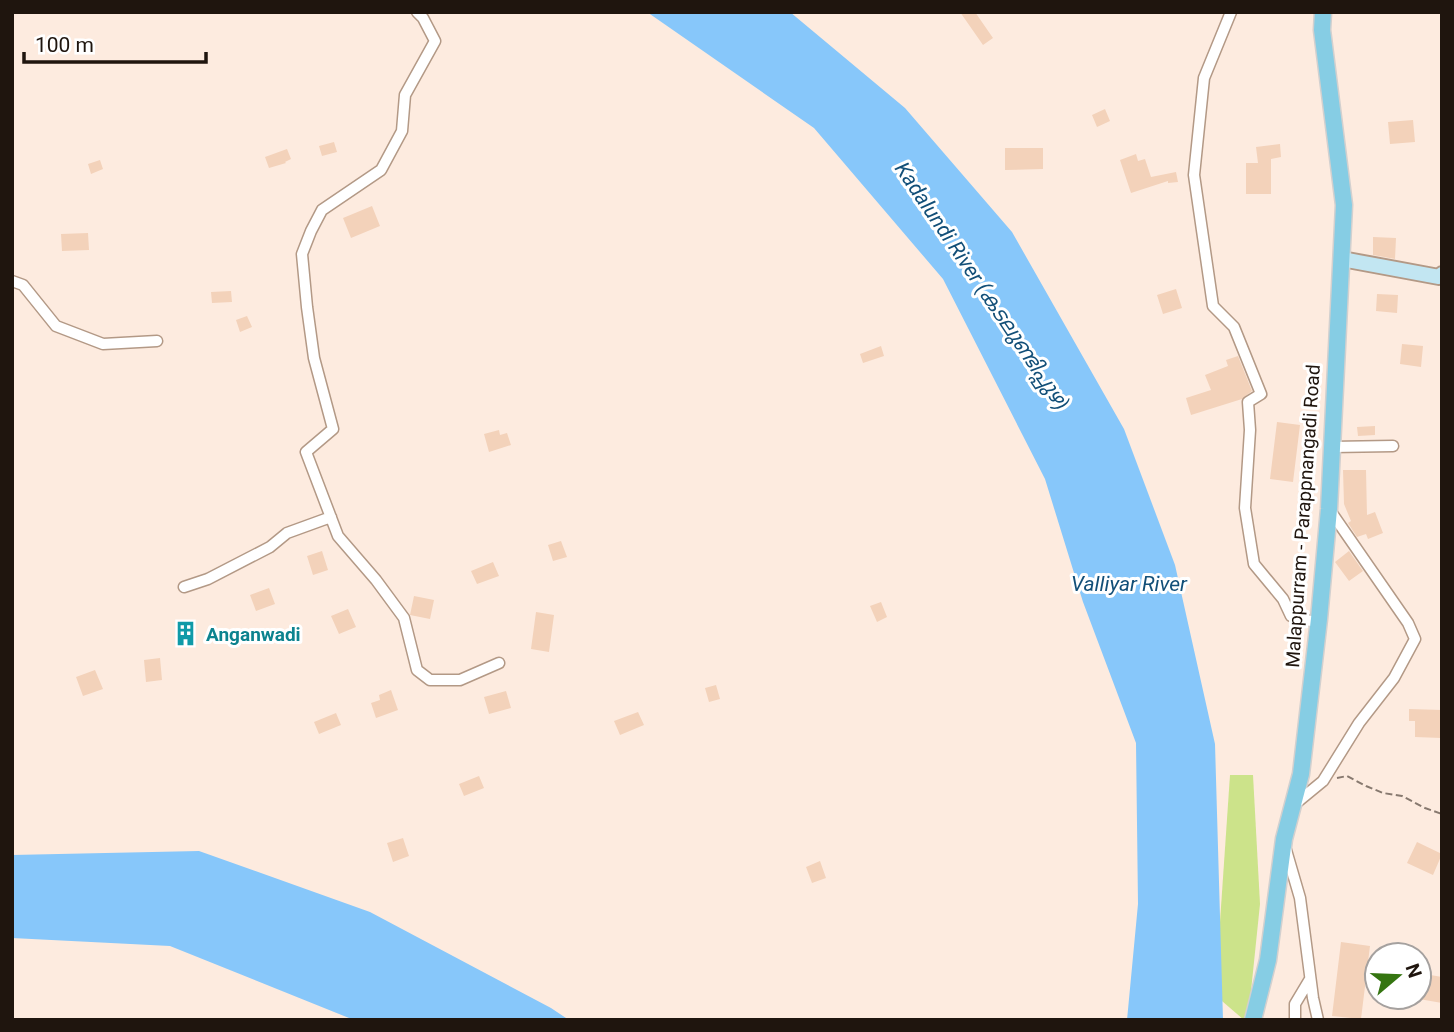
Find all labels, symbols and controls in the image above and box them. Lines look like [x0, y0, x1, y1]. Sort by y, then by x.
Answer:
scale bar [24, 21, 206, 65]
text: 100 m [35, 33, 94, 57]
water label: Kadalundi River (കടലുണ്ടിപ്പുഴ) [888, 158, 1074, 416]
street label: Malappurram - Parappnangadi Road [1281, 364, 1325, 668]
water label: Valliyar River [1071, 572, 1188, 596]
building icon: Anganwadi [172, 620, 200, 648]
place label: Anganwadi [206, 623, 301, 646]
north arrow [1363, 941, 1433, 1011]
text: N [1401, 961, 1427, 981]

